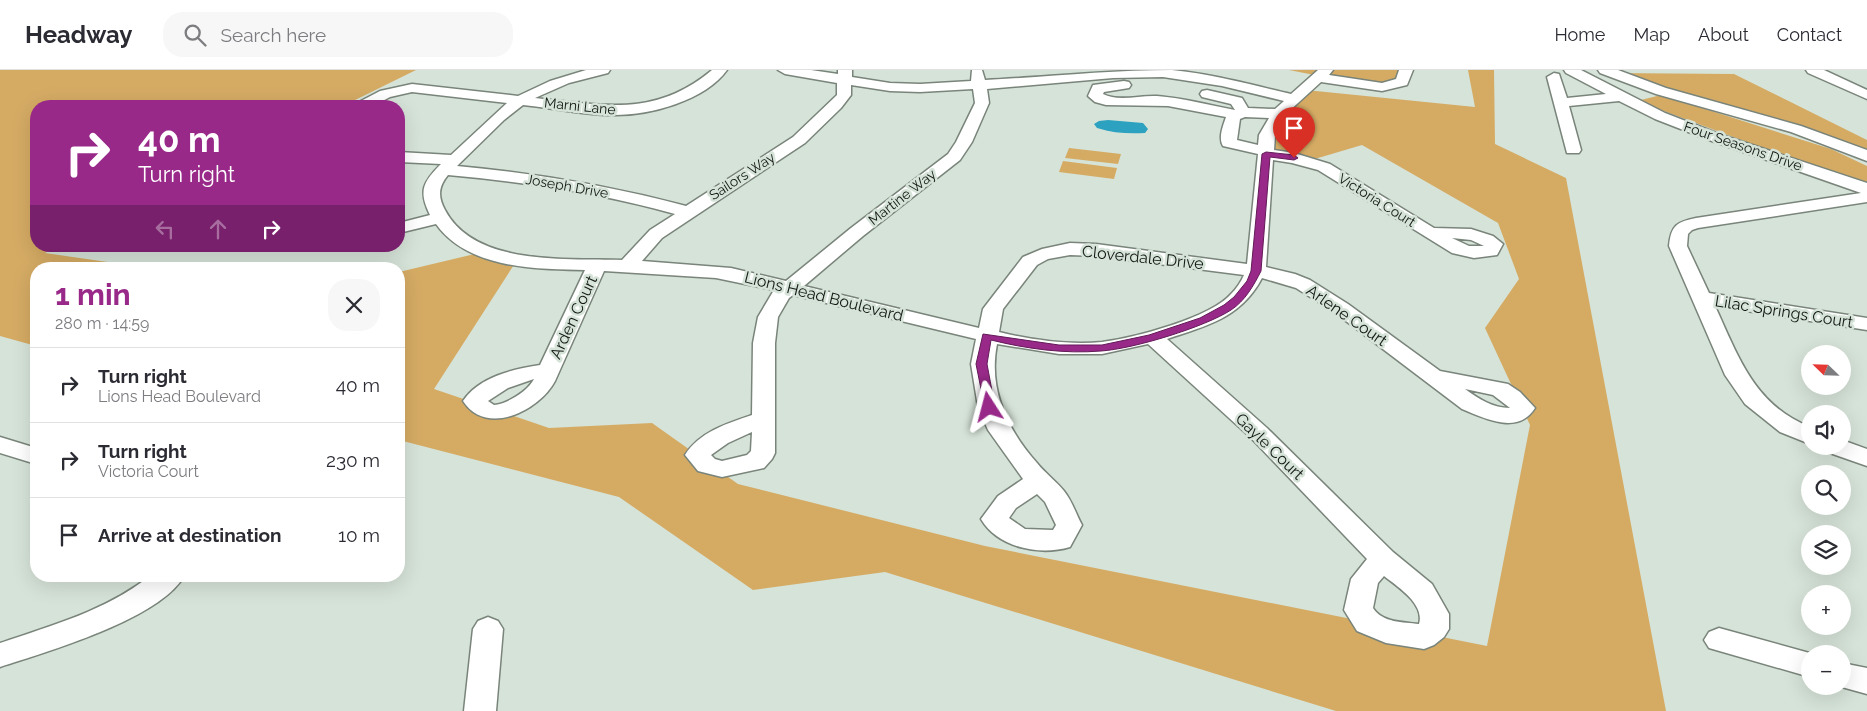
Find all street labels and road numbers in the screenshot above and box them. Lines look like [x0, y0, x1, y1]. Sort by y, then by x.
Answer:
street label: Marni Lane [544, 94, 616, 118]
street label: Four Seasons Drive [1682, 118, 1804, 174]
street label: Sailors Way [706, 149, 778, 203]
street label: Martine Way [865, 166, 939, 228]
street label: Victoria Court [1335, 170, 1419, 230]
street label: Joseph Drive [524, 171, 610, 201]
street label: Cloverdale Drive [1081, 242, 1205, 273]
street label: Lions Head Boulevard [743, 268, 905, 325]
street label: Arden Court [546, 272, 601, 362]
street label: Arlene Court [1303, 281, 1391, 351]
street label: Lilac Springs Court [1714, 291, 1855, 332]
street label: Gayle Court [1232, 409, 1308, 484]

